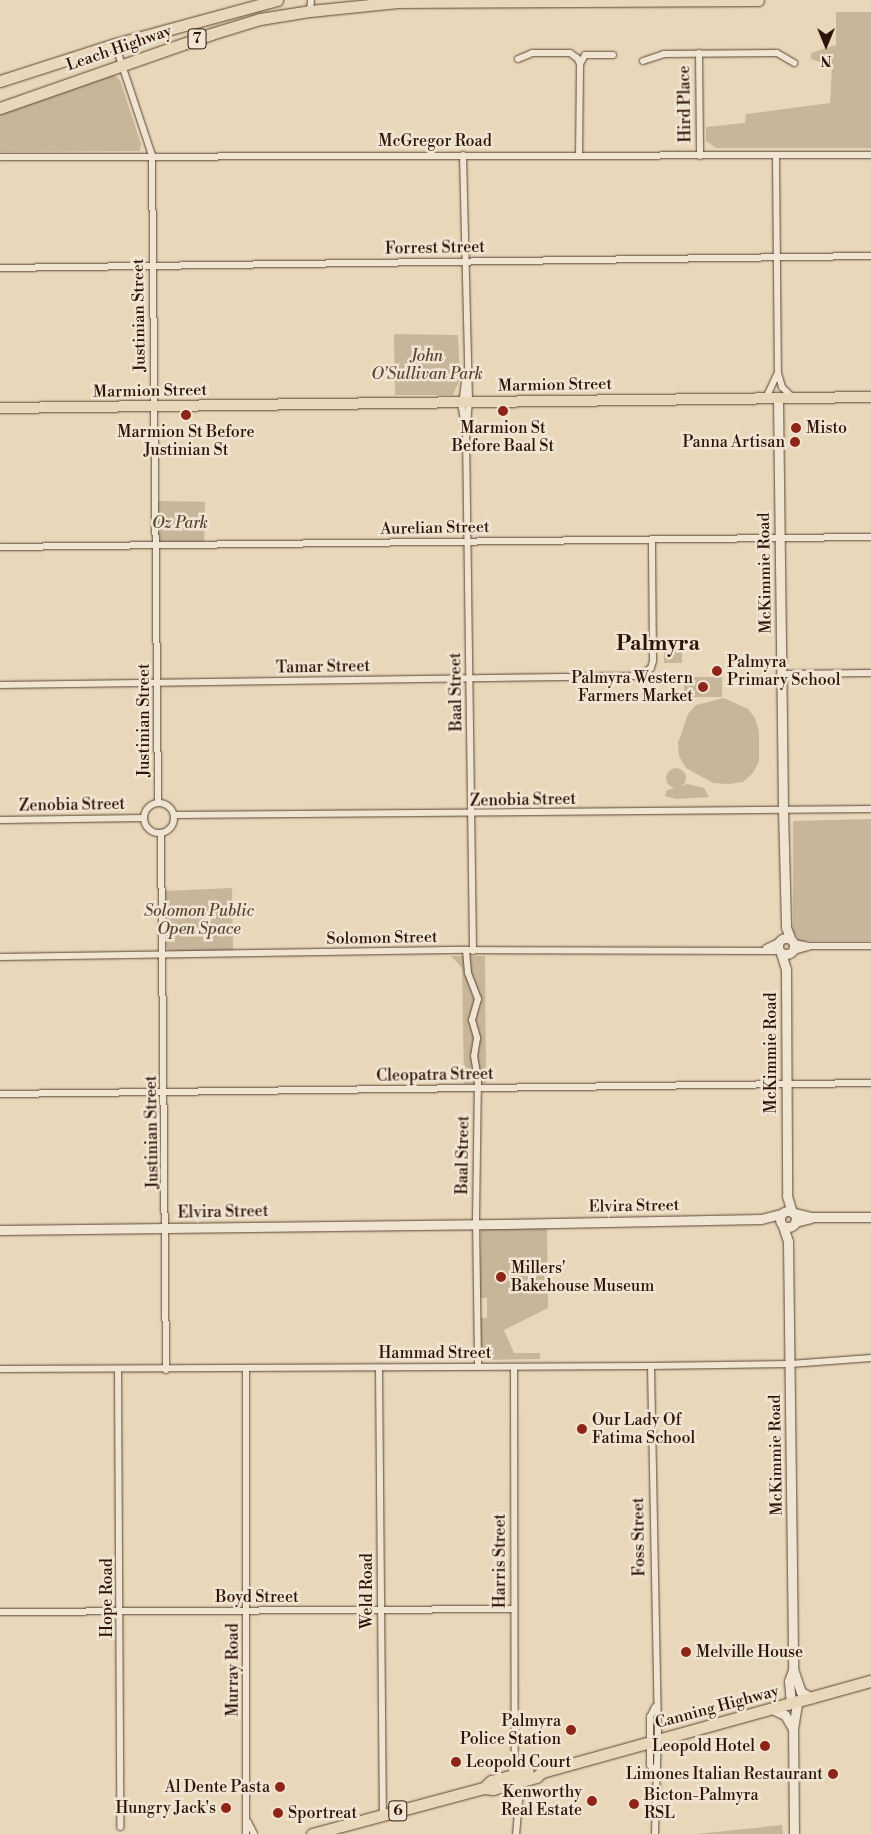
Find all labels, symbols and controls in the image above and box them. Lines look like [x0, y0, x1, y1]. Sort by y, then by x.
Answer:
north arrow [801, 20, 851, 70]
street label: Leach Highway [64, 21, 174, 75]
road number: 7 [187, 26, 207, 52]
text: N [820, 51, 832, 69]
street label: Hird Place [675, 65, 695, 143]
street label: McGregor Road [378, 131, 492, 151]
street label: Forrest Street [385, 238, 485, 258]
street label: Justinian Street [128, 258, 150, 372]
park label: John O'Sullivan Park [371, 346, 483, 384]
street label: Marmion Street [498, 374, 612, 396]
street label: Marmion Street [93, 380, 207, 402]
marker: Marmion St Before Baal St [497, 405, 509, 417]
marker: Marmion St Before Justinian St [180, 409, 192, 421]
place label: Marmion St Before Baal St [452, 418, 554, 456]
place label: Misto [806, 418, 847, 438]
place label: Marmion St Before Justinian St [117, 422, 255, 460]
marker: Misto [790, 422, 802, 434]
place label: Panna Artisan [682, 432, 785, 452]
marker: Panna Artisan [789, 436, 801, 448]
street label: McKimmie Road [754, 512, 776, 634]
park label: Oz Park [152, 513, 208, 533]
street label: Aurelian Street [380, 517, 490, 539]
district label: Palmyra [616, 631, 700, 657]
street label: Baal Street [446, 652, 466, 732]
place label: Palmyra Primary School [727, 652, 841, 690]
street label: Tamar Street [276, 657, 370, 677]
street label: Justinian Street [134, 663, 154, 777]
marker: Palmyra Primary School [711, 665, 723, 677]
place label: Palmyra Western Farmers Market [571, 668, 693, 706]
marker: Palmyra Western Farmers Market [697, 681, 709, 693]
street label: Zenobia Street [470, 789, 576, 811]
street label: Zenobia Street [19, 794, 125, 816]
park label: Solomon Public Open Space [144, 901, 254, 939]
street label: Solomon Street [326, 927, 438, 949]
street label: McKimmie Road [761, 993, 781, 1113]
street label: Cleopatra Street [376, 1064, 494, 1086]
street label: Justinian Street [141, 1075, 163, 1189]
street label: Baal Street [453, 1115, 473, 1195]
street label: Elvira Street [588, 1196, 680, 1216]
street label: Elvira Street [177, 1202, 269, 1222]
place label: Millers' Bakehouse Museum [511, 1258, 654, 1296]
marker: Millers' Bakehouse Museum [495, 1271, 507, 1283]
street label: Hammad Street [379, 1343, 491, 1363]
street label: McKimmie Road [765, 1394, 787, 1516]
place label: Our Lady Of Fatima School [592, 1410, 695, 1448]
marker: Our Lady Of Fatima School [576, 1423, 588, 1435]
street label: Foss Street [629, 1497, 649, 1577]
street label: Harris Street [490, 1514, 510, 1608]
street label: Weld Road [357, 1553, 377, 1629]
street label: Hope Road [97, 1558, 117, 1638]
street label: Boyd Street [215, 1587, 299, 1607]
street label: Murray Road [223, 1623, 243, 1717]
place label: Melville House [696, 1642, 803, 1662]
marker: Melville House [680, 1646, 692, 1658]
street label: Canning Highway [653, 1681, 781, 1733]
place label: Palmyra Police Station [460, 1711, 561, 1749]
marker: Palmyra Police Station [565, 1724, 577, 1736]
place label: Leopold Hotel [652, 1736, 755, 1756]
marker: Leopold Hotel [759, 1740, 771, 1752]
place label: Leopold Court [466, 1752, 571, 1772]
marker: Leopold Court [450, 1756, 462, 1768]
place label: Limones Italian Restaurant [626, 1764, 823, 1784]
marker: Limones Italian Restaurant [827, 1768, 839, 1780]
place label: Al Dente Pasta [165, 1777, 270, 1797]
marker: Al Dente Pasta [274, 1781, 286, 1793]
place label: Kenworthy Real Estate [501, 1782, 582, 1820]
place label: Bicton-Palmyra RSL [644, 1785, 758, 1823]
marker: Kenworthy Real Estate [586, 1795, 598, 1807]
place label: Hungry Jack's [115, 1798, 216, 1818]
road number: 6 [388, 1798, 408, 1824]
marker: Bicton-Palmyra RSL [628, 1798, 640, 1810]
marker: Hungry Jack's [220, 1802, 232, 1814]
place label: Sportreat [288, 1803, 357, 1823]
marker: Sportreat [272, 1807, 284, 1819]

